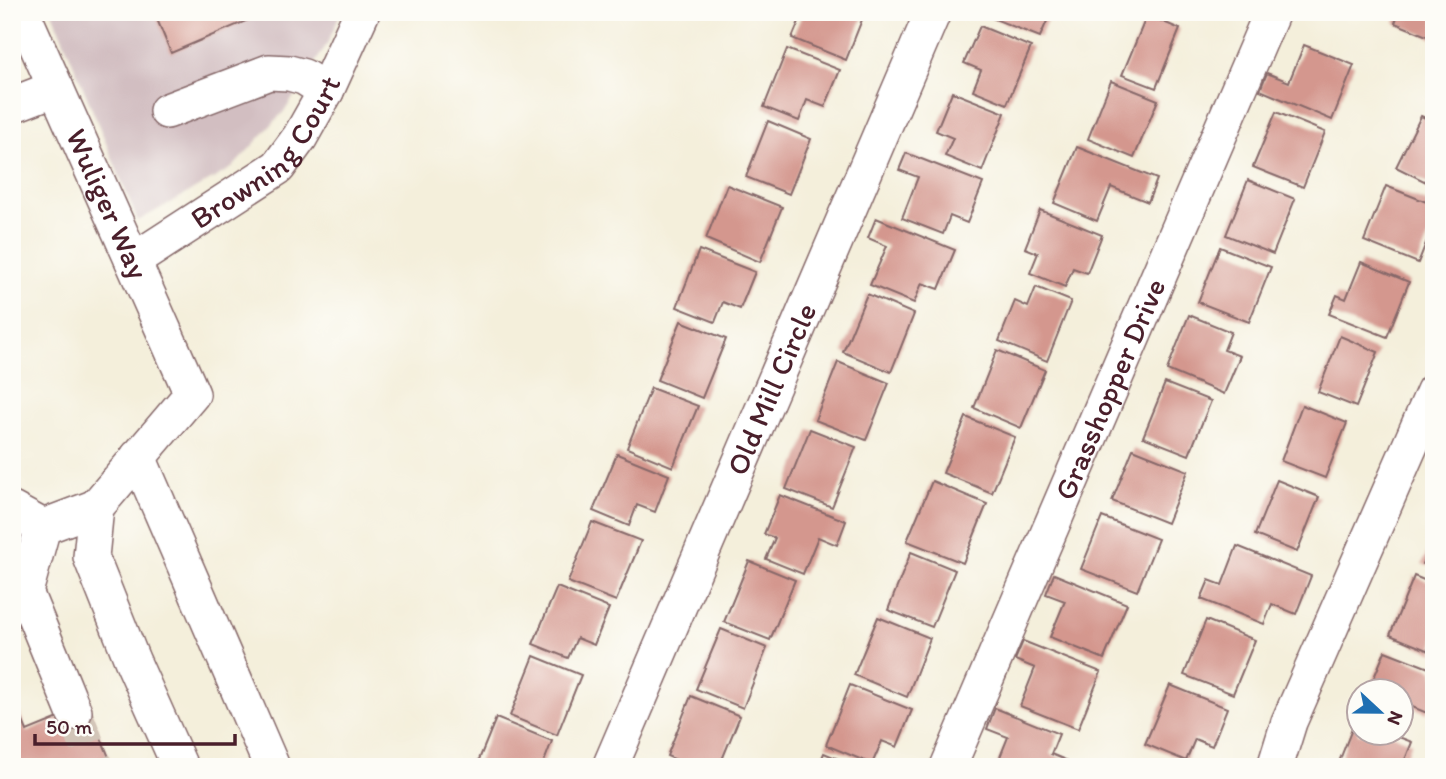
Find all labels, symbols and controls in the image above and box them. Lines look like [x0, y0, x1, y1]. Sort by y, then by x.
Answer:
street label: Browning Court [183, 70, 348, 237]
street label: Wuliger Way [58, 123, 157, 285]
street label: Grasshopper Drive [1046, 273, 1173, 505]
street label: Old Mill Circle [718, 297, 824, 481]
north arrow [1344, 678, 1414, 748]
scale bar [35, 702, 234, 746]
text: N [1382, 708, 1408, 728]
text: 50 m [46, 714, 93, 739]

